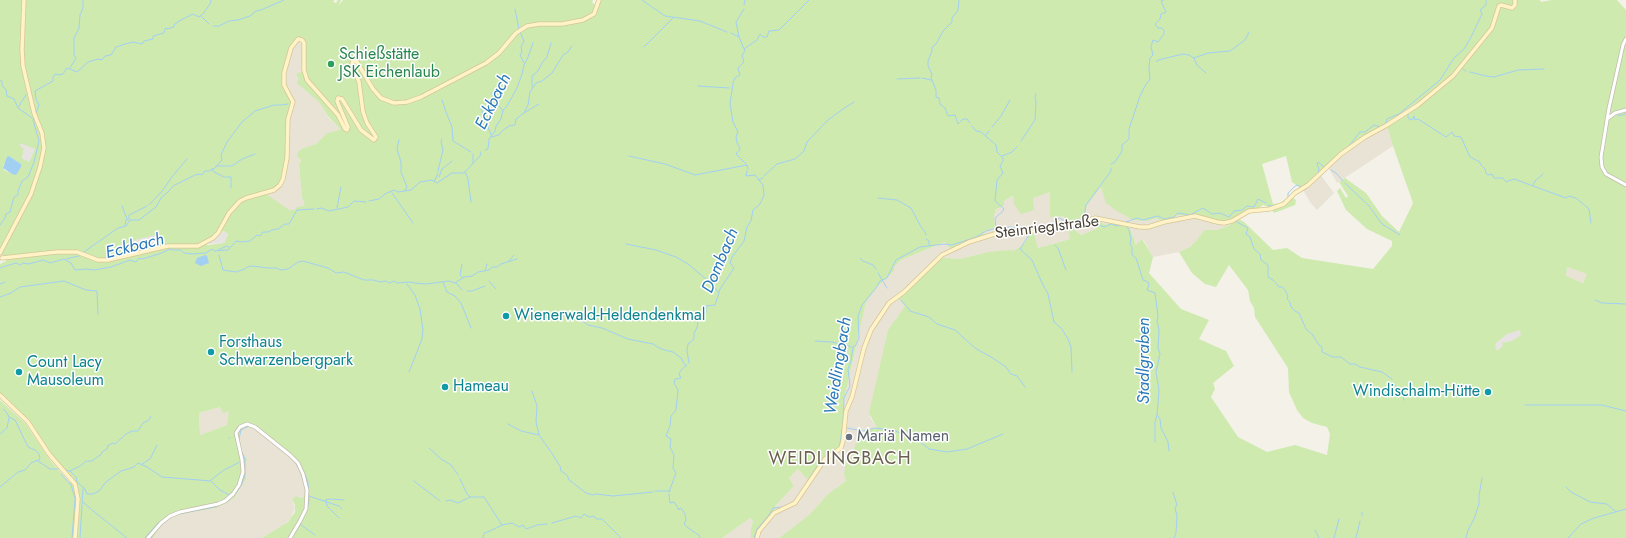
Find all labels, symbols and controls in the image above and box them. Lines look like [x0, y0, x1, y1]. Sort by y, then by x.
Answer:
place label: Schießstätte JSK Eichenlaub [339, 45, 440, 83]
marker: Schießstätte JSK Eichenlaub [326, 59, 336, 69]
water label: Eckbach [472, 71, 516, 133]
street label: Steinrieglstraße [994, 212, 1100, 244]
water label: Dombach [698, 226, 744, 296]
water label: Eckbach [104, 230, 166, 264]
place label: Wienerwald-Heldendenkmal [514, 306, 705, 326]
marker: Wienerwald-Heldendenkmal [501, 311, 511, 321]
water label: Weidlingbach [821, 316, 857, 416]
water label: Stadlgraben [1135, 318, 1155, 404]
place label: Forsthaus Schwarzenbergpark [219, 333, 353, 371]
marker: Forsthaus Schwarzenbergpark [206, 347, 216, 357]
place label: Count Lacy Mausoleum [27, 353, 104, 391]
marker: Count Lacy Mausoleum [14, 367, 24, 377]
place label: Hameau [453, 377, 509, 397]
marker: Hameau [440, 382, 450, 392]
place label: Windischalm-Hütte [1353, 382, 1480, 402]
marker: Windischalm-Hütte [1483, 387, 1493, 397]
place label: Mariä Namen [857, 427, 949, 447]
marker: Mariä Namen [844, 432, 854, 442]
district label: WEIDLINGBACH [768, 449, 912, 471]

